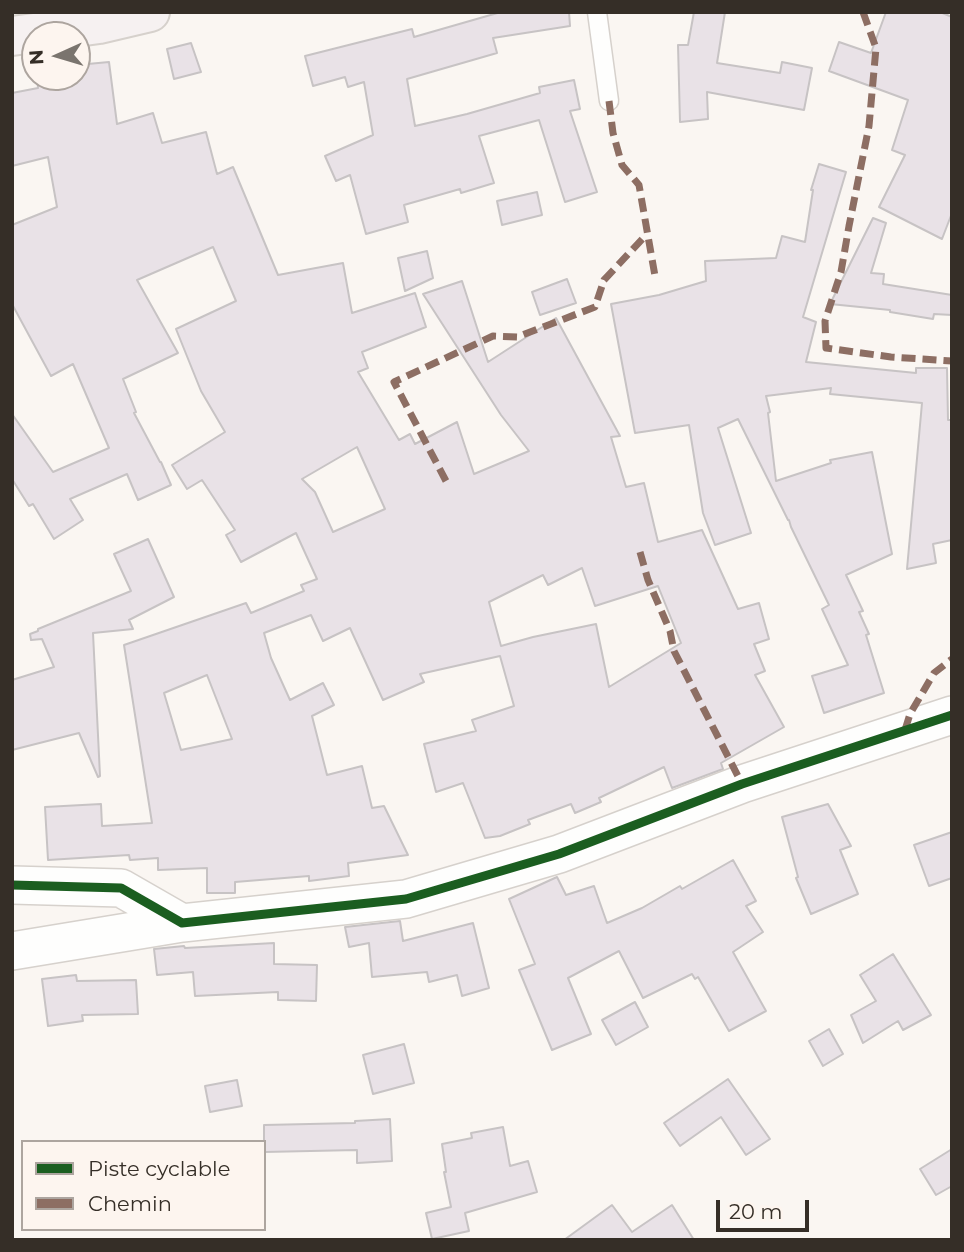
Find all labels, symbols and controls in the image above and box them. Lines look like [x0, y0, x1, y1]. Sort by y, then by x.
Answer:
north arrow [21, 21, 91, 91]
text: N [25, 49, 49, 66]
legend [21, 1140, 266, 1231]
text: Piste cyclable [88, 1156, 230, 1181]
scale bar [719, 1186, 812, 1230]
text: Chemin [88, 1191, 172, 1216]
text: 20 m [729, 1199, 783, 1224]

